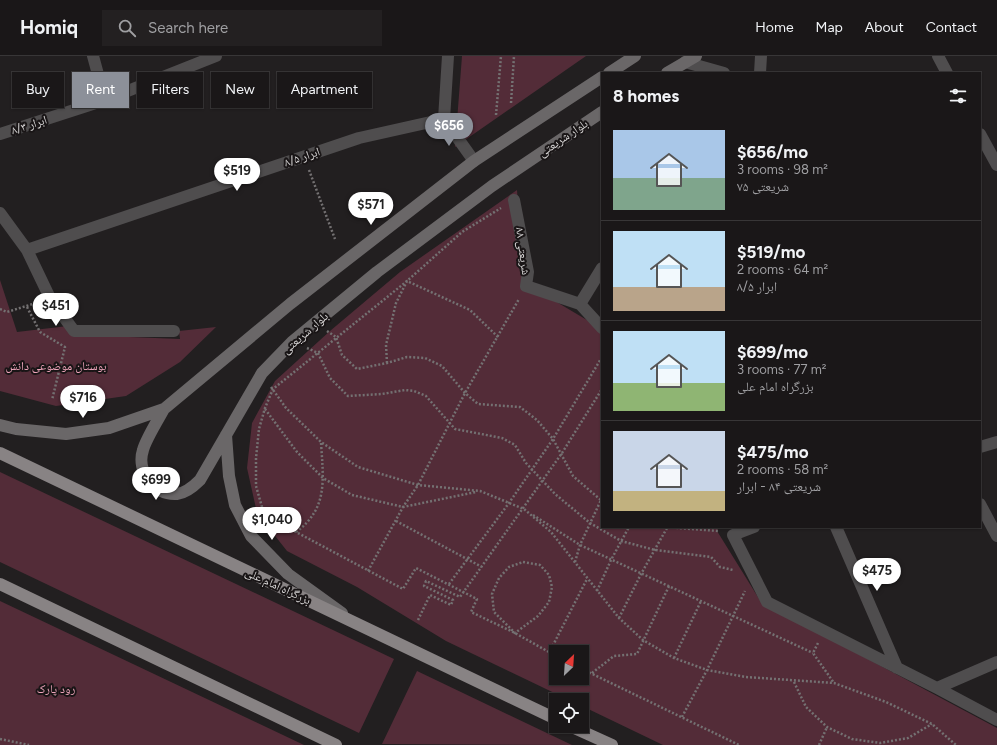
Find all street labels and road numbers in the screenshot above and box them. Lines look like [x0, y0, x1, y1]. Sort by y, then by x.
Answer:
street label: ابرار ۸/۳ [9, 113, 49, 138]
street label: بلوار شریعتی [536, 116, 591, 160]
street label: ابرار ۸/۵ [282, 144, 322, 170]
street label: شریعتی ۸۸ [513, 226, 533, 276]
street label: بلوار شریعتی [279, 309, 331, 357]
street label: بزرگراه امام علی [243, 565, 313, 608]

